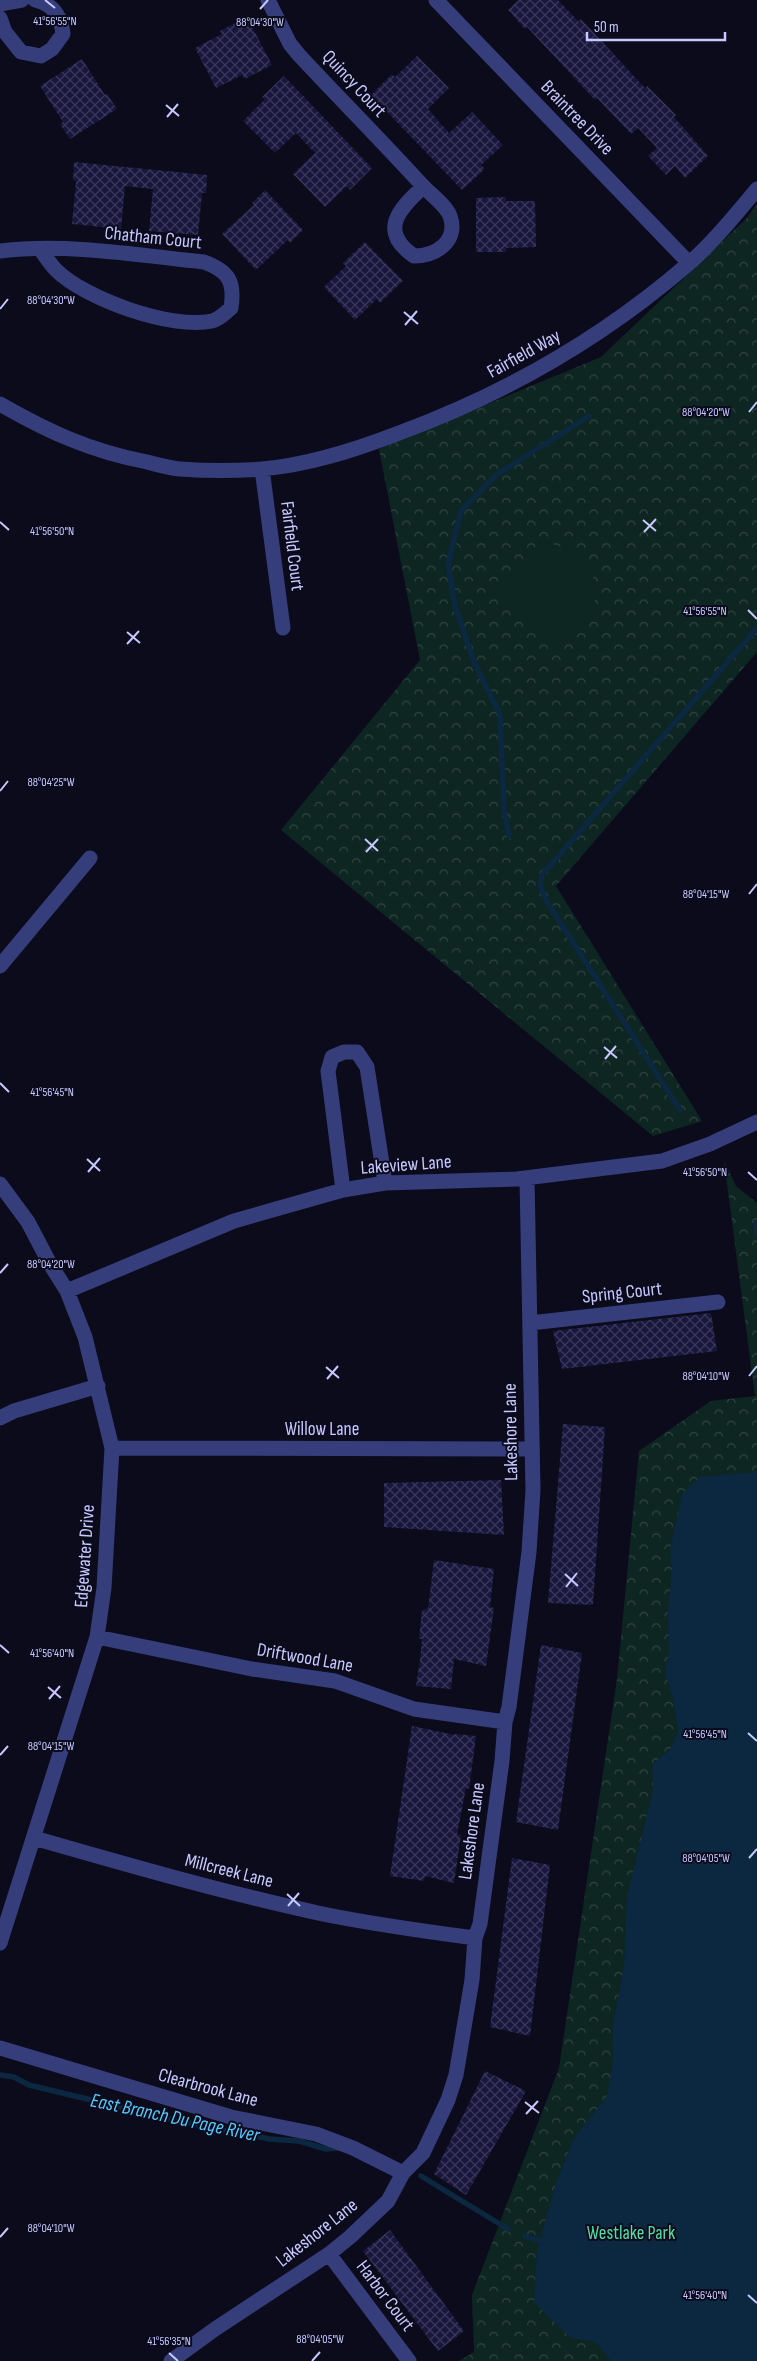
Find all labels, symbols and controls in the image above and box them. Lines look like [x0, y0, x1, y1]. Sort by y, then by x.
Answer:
scale bar [587, 10, 724, 42]
text: 41°56'55"N [33, 14, 77, 29]
text: 88°04'30"W [236, 15, 284, 30]
text: 50 m [594, 18, 619, 37]
street label: Quincy Court [317, 46, 391, 122]
street label: Braintree Drive [536, 76, 618, 160]
street label: Chatham Court [103, 221, 203, 255]
text: 88°04'30"W [27, 293, 75, 308]
street label: Fairfield Way [483, 324, 565, 383]
text: 88°04'20"W [682, 405, 730, 420]
street label: Fairfield Court [275, 500, 309, 592]
text: 41°56'50"N [30, 524, 74, 539]
text: 41°56'55"N [683, 604, 727, 619]
text: 88°04'25"W [27, 775, 75, 790]
text: 88°04'15"W [683, 887, 729, 902]
text: 41°56'45"N [30, 1085, 74, 1100]
street label: Lakeview Lane [360, 1150, 452, 1180]
text: 41°56'50"N [683, 1165, 727, 1180]
text: 88°04'20"W [27, 1257, 75, 1272]
street label: Spring Court [581, 1277, 663, 1309]
text: 88°04'10"W [682, 1369, 730, 1384]
street label: Lakeshore Lane [499, 1383, 523, 1481]
street label: Willow Lane [285, 1418, 359, 1441]
street label: Edgewater Drive [70, 1504, 100, 1608]
street label: Driftwood Lane [255, 1638, 355, 1678]
text: 41°56'40"N [30, 1646, 74, 1661]
text: 41°56'45"N [683, 1727, 727, 1742]
text: 88°04'15"W [28, 1739, 74, 1754]
street label: Lakeshore Lane [454, 1781, 490, 1881]
street label: Millcreek Lane [182, 1849, 276, 1893]
text: 88°04'05"W [682, 1851, 730, 1866]
street label: Clearbrook Lane [156, 2064, 260, 2112]
water label: East Branch Du Page River [88, 2088, 263, 2148]
street label: Lakeshore Lane [271, 2194, 363, 2272]
text: 88°04'10"W [27, 2221, 75, 2236]
park label: Westlake Park [587, 2222, 676, 2245]
street label: Harbor Court [351, 2256, 419, 2336]
text: 41°56'40"N [683, 2288, 727, 2303]
text: 88°04'05"W [296, 2332, 344, 2347]
text: 41°56'35"N [147, 2334, 191, 2349]

